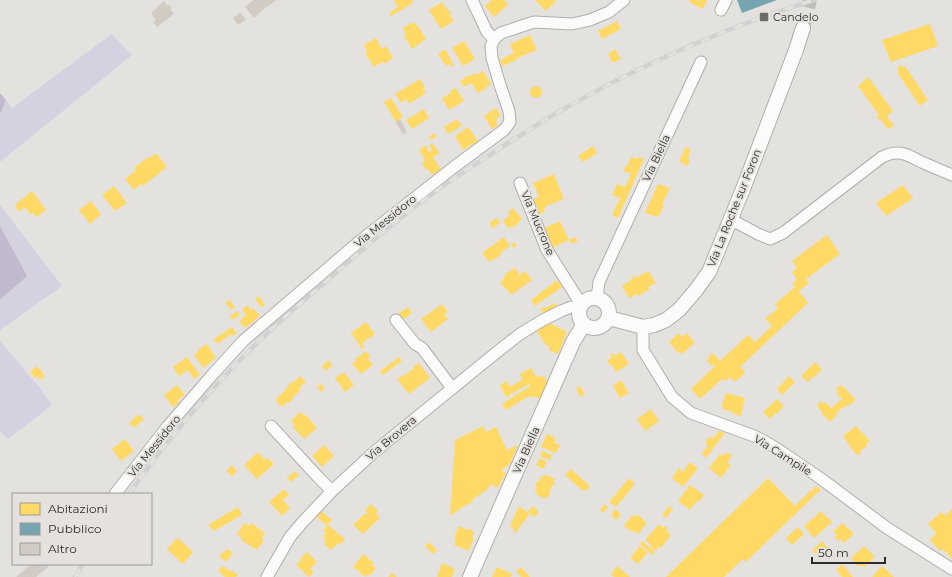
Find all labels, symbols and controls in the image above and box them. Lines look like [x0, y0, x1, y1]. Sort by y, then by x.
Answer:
place label: Candelo [773, 10, 819, 24]
marker: Candelo [758, 11, 770, 23]
street label: Via Biella [639, 132, 673, 184]
street label: Via La Roche sur Foron [704, 147, 764, 269]
street label: Via Mucrone [518, 188, 558, 258]
street label: Via Messidoro [351, 192, 419, 250]
street label: Via Messidoro [125, 412, 183, 480]
street label: Via Brovera [363, 413, 419, 463]
street label: Via Biella [509, 424, 543, 476]
street label: Via Campile [751, 432, 815, 479]
legend [12, 493, 152, 565]
text: Abitazioni [48, 501, 108, 516]
text: Pubblico [48, 521, 102, 536]
scale bar [812, 539, 885, 565]
text: Altro [48, 541, 77, 556]
text: 50 m [818, 545, 849, 560]

